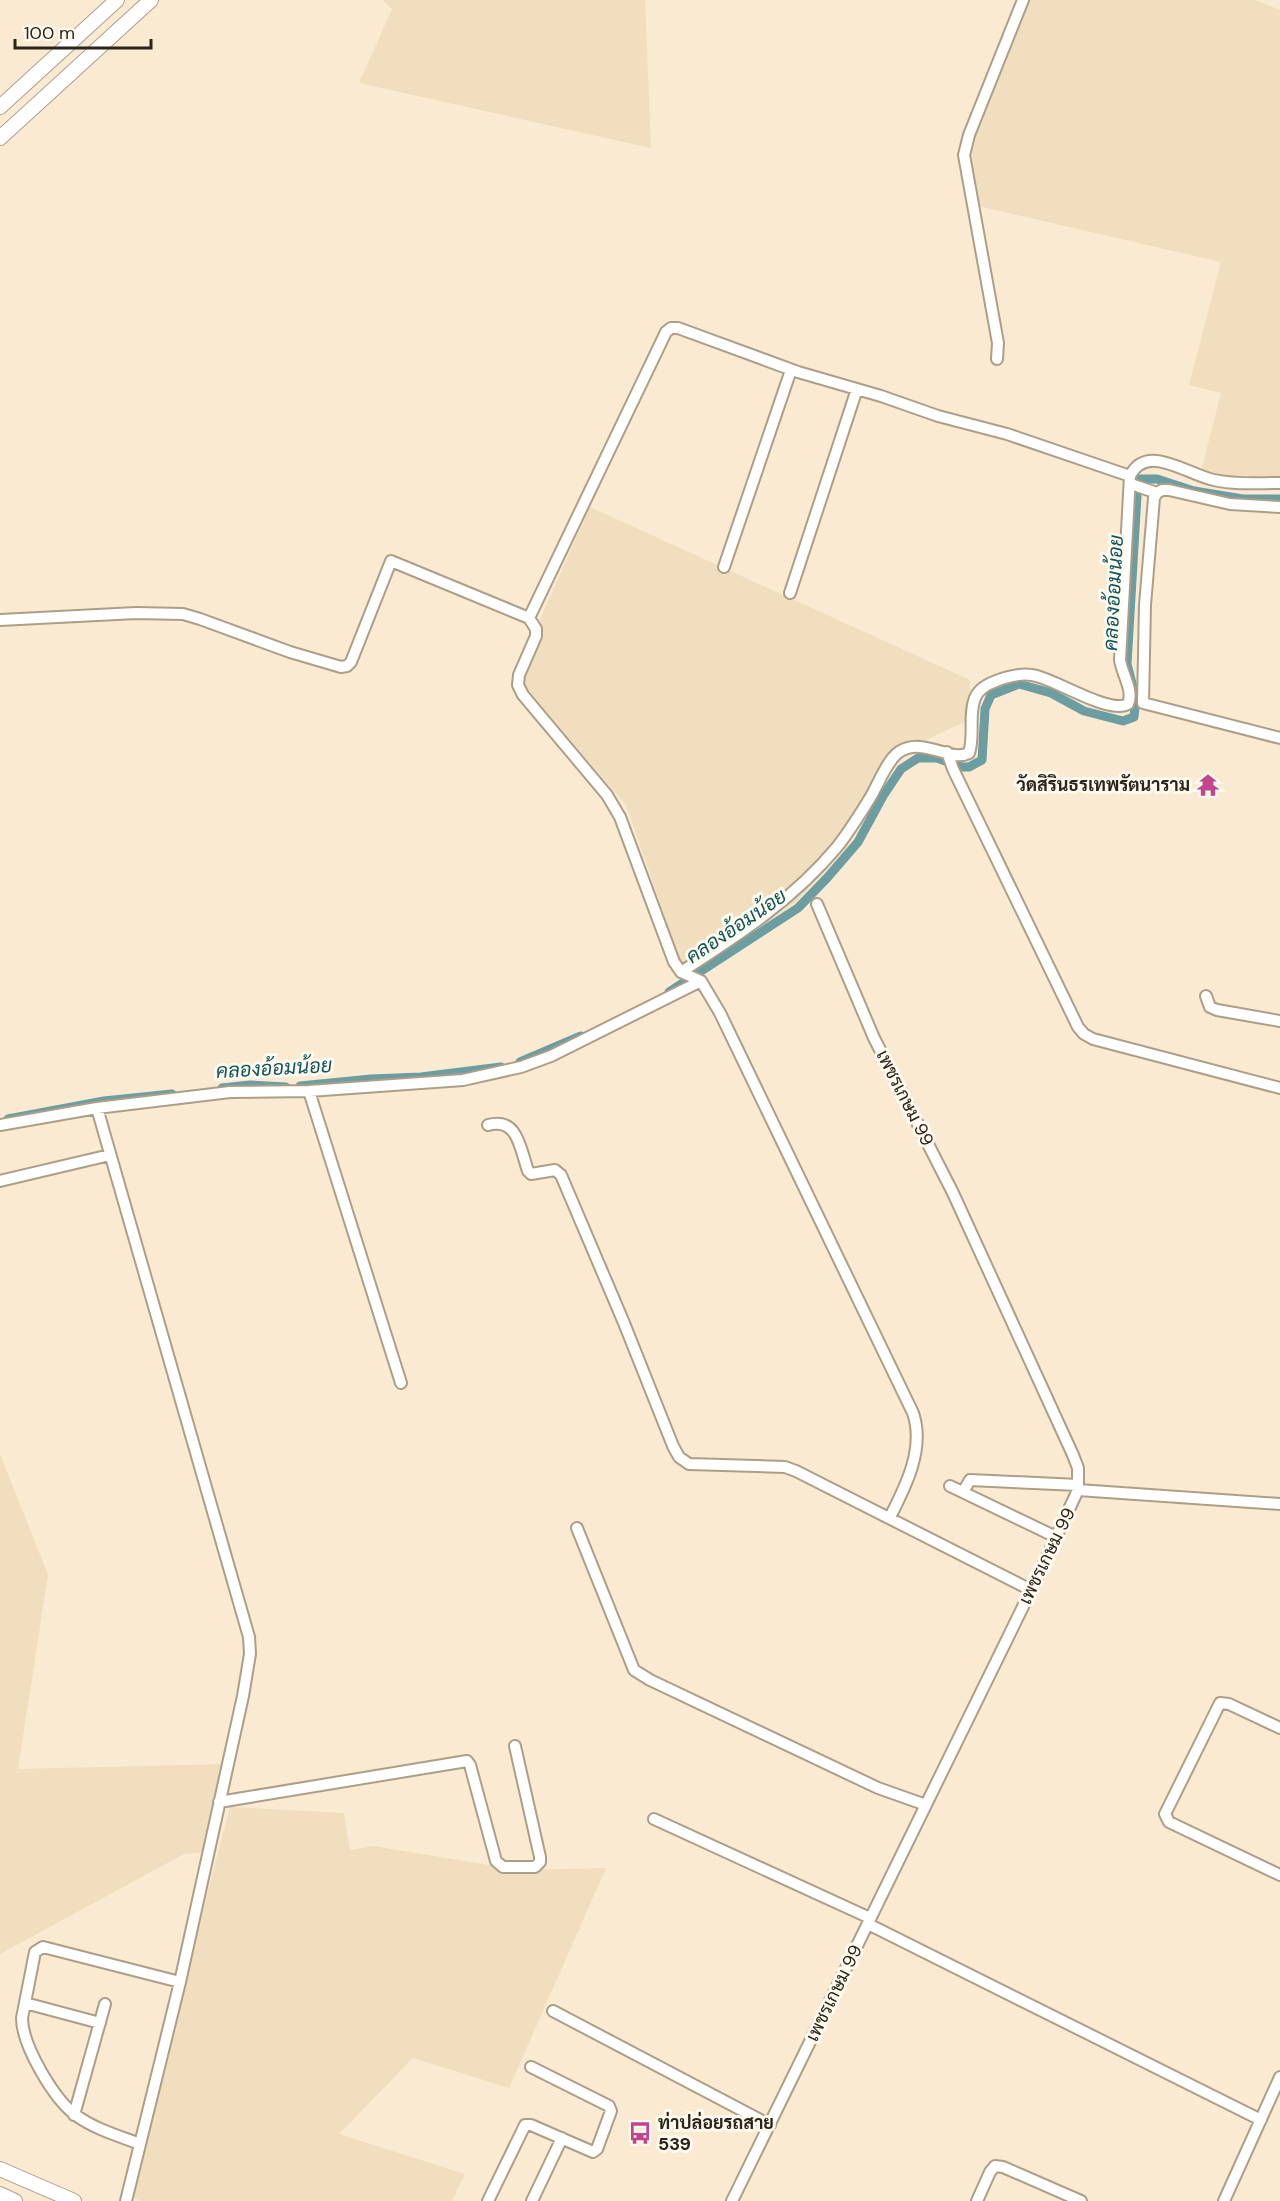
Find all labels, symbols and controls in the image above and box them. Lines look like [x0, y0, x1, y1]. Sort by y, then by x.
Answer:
scale bar [15, 12, 152, 50]
text: 100 m [24, 21, 75, 45]
water label: คลองอ้อมน้อย [1097, 534, 1129, 652]
temple icon: วัดสิรินธรเทพรัตนาราม [1195, 772, 1221, 798]
place label: วัดสิรินธรเทพรัตนาราม [1016, 773, 1190, 797]
water label: คลองอ้อมน้อย [681, 882, 792, 969]
street label: เพชรเกษม 99 [871, 1046, 939, 1150]
water label: คลองอ้อมน้อย [215, 1052, 333, 1084]
street label: เพชรเกษม 99 [1013, 1504, 1081, 1608]
street label: เพชรเกษม 99 [800, 1941, 868, 2045]
place label: ท่าปล่อยรถสาย 539 [658, 2111, 774, 2156]
bus stop icon: ท่าปล่อยรถสาย 539 [627, 2120, 653, 2146]

